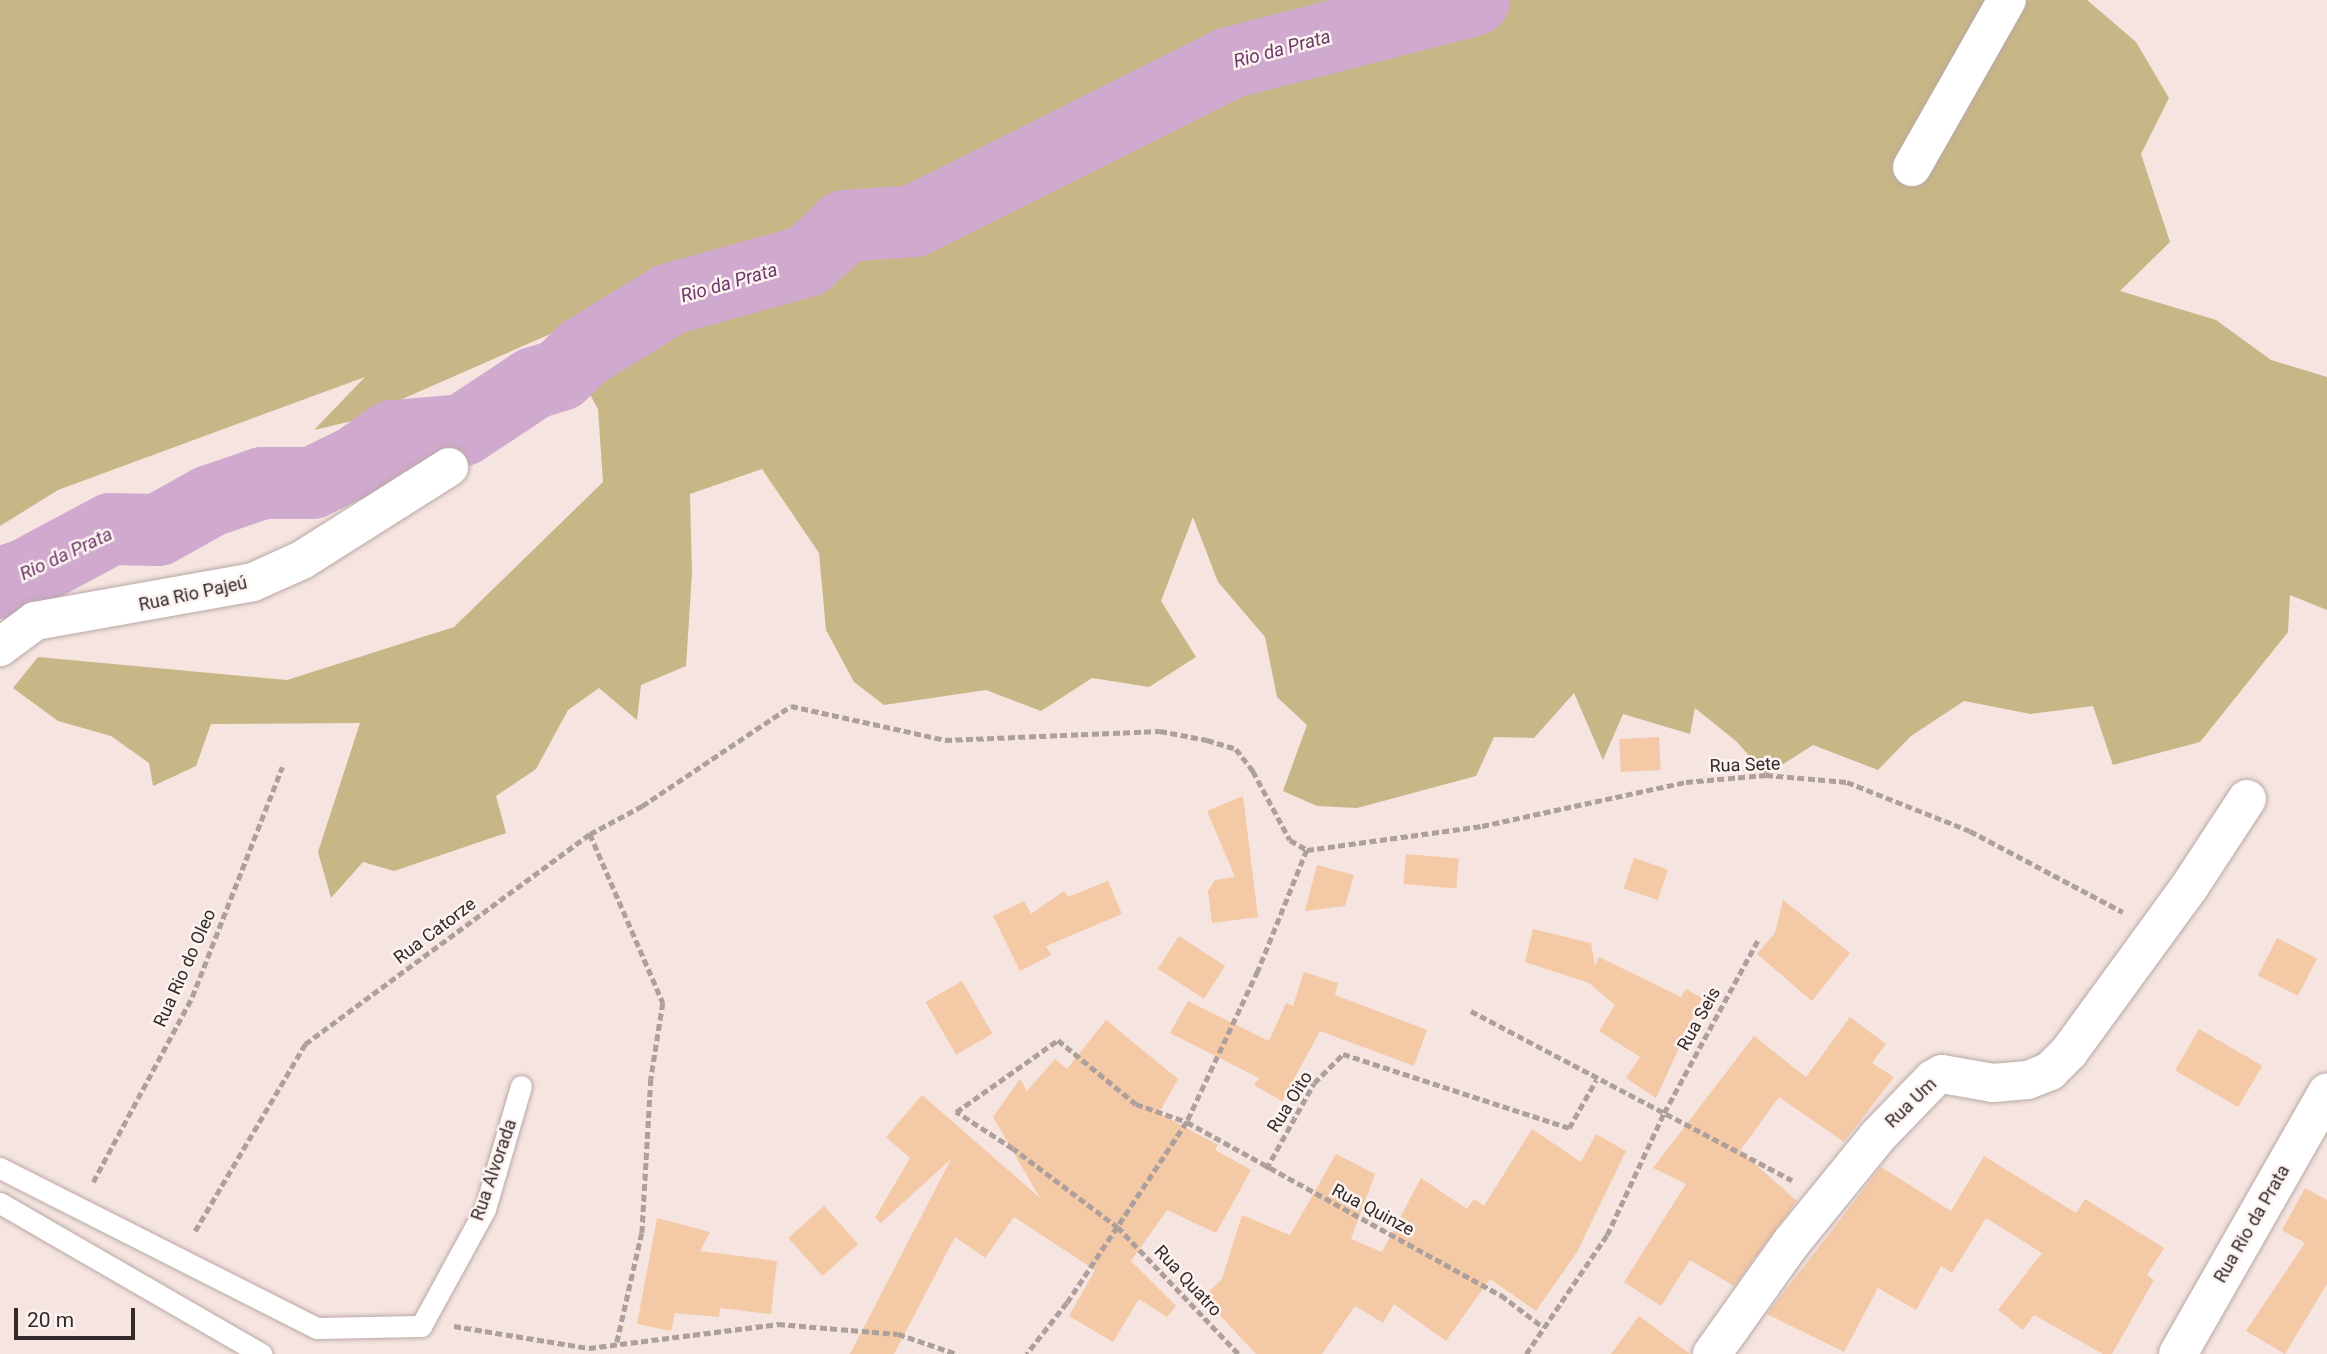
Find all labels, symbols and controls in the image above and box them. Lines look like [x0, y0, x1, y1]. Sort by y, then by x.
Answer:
water label: Rio da Prata [1231, 25, 1333, 73]
water label: Rio da Prata [678, 258, 780, 308]
water label: Rio da Prata [16, 523, 116, 585]
street label: Rua Rio Pajeú [137, 572, 249, 616]
street label: Rua Sete [1709, 753, 1781, 777]
street label: Rua Catorze [390, 893, 480, 969]
street label: Rua Rio do Oleo [149, 906, 221, 1030]
street label: Rua Seis [1673, 984, 1725, 1054]
street label: Rua Oito [1263, 1067, 1317, 1137]
street label: Rua Um [1881, 1073, 1941, 1133]
street label: Rua Alvorada [467, 1117, 521, 1223]
street label: Rua Rio da Prata [2210, 1161, 2294, 1287]
street label: Rua Quinze [1328, 1179, 1418, 1241]
street label: Rua Quatro [1150, 1241, 1226, 1321]
scale bar [18, 1294, 138, 1338]
text: 20 m [27, 1308, 74, 1332]

